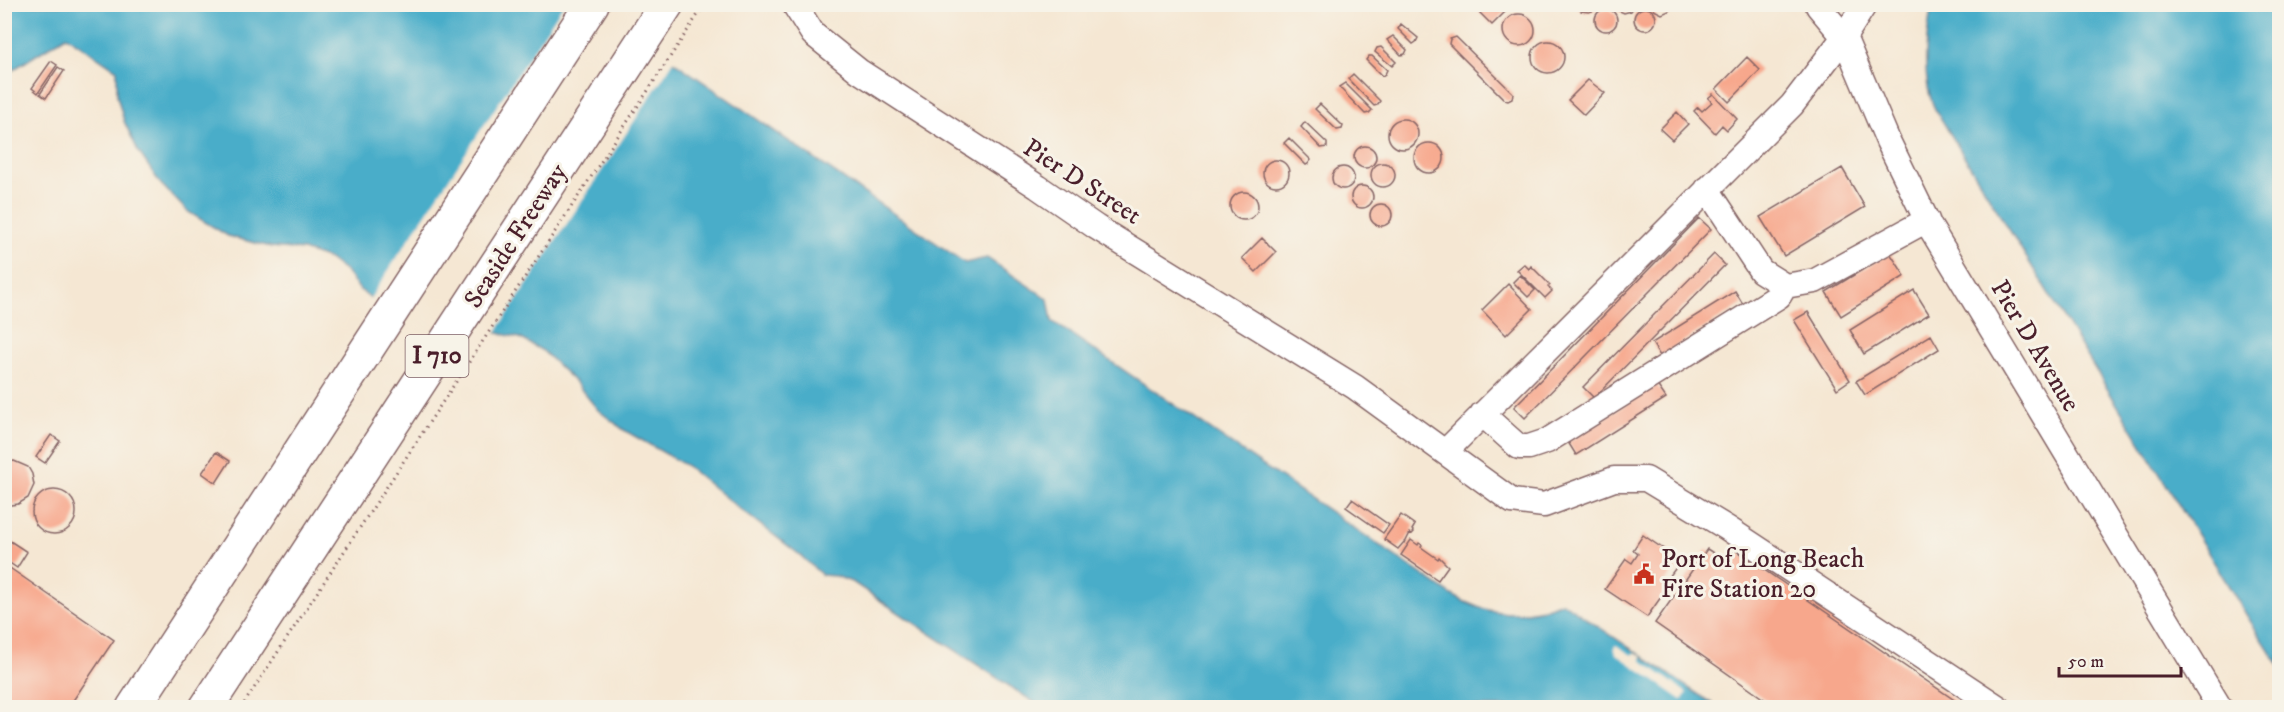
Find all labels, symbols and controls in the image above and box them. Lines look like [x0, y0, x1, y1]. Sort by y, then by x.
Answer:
street label: Pier D Street [1017, 132, 1147, 232]
street label: Seaside Freeway [457, 157, 575, 315]
street label: Pier D Avenue [1983, 274, 2087, 418]
road number: I 710 [406, 335, 468, 377]
place label: Port of Long Beach Fire Station 20 [1661, 543, 1865, 606]
public building icon: Port of Long Beach Fire Station 20 [1632, 562, 1656, 586]
scale bar [2059, 640, 2180, 678]
text: 50 m [2068, 651, 2104, 673]

